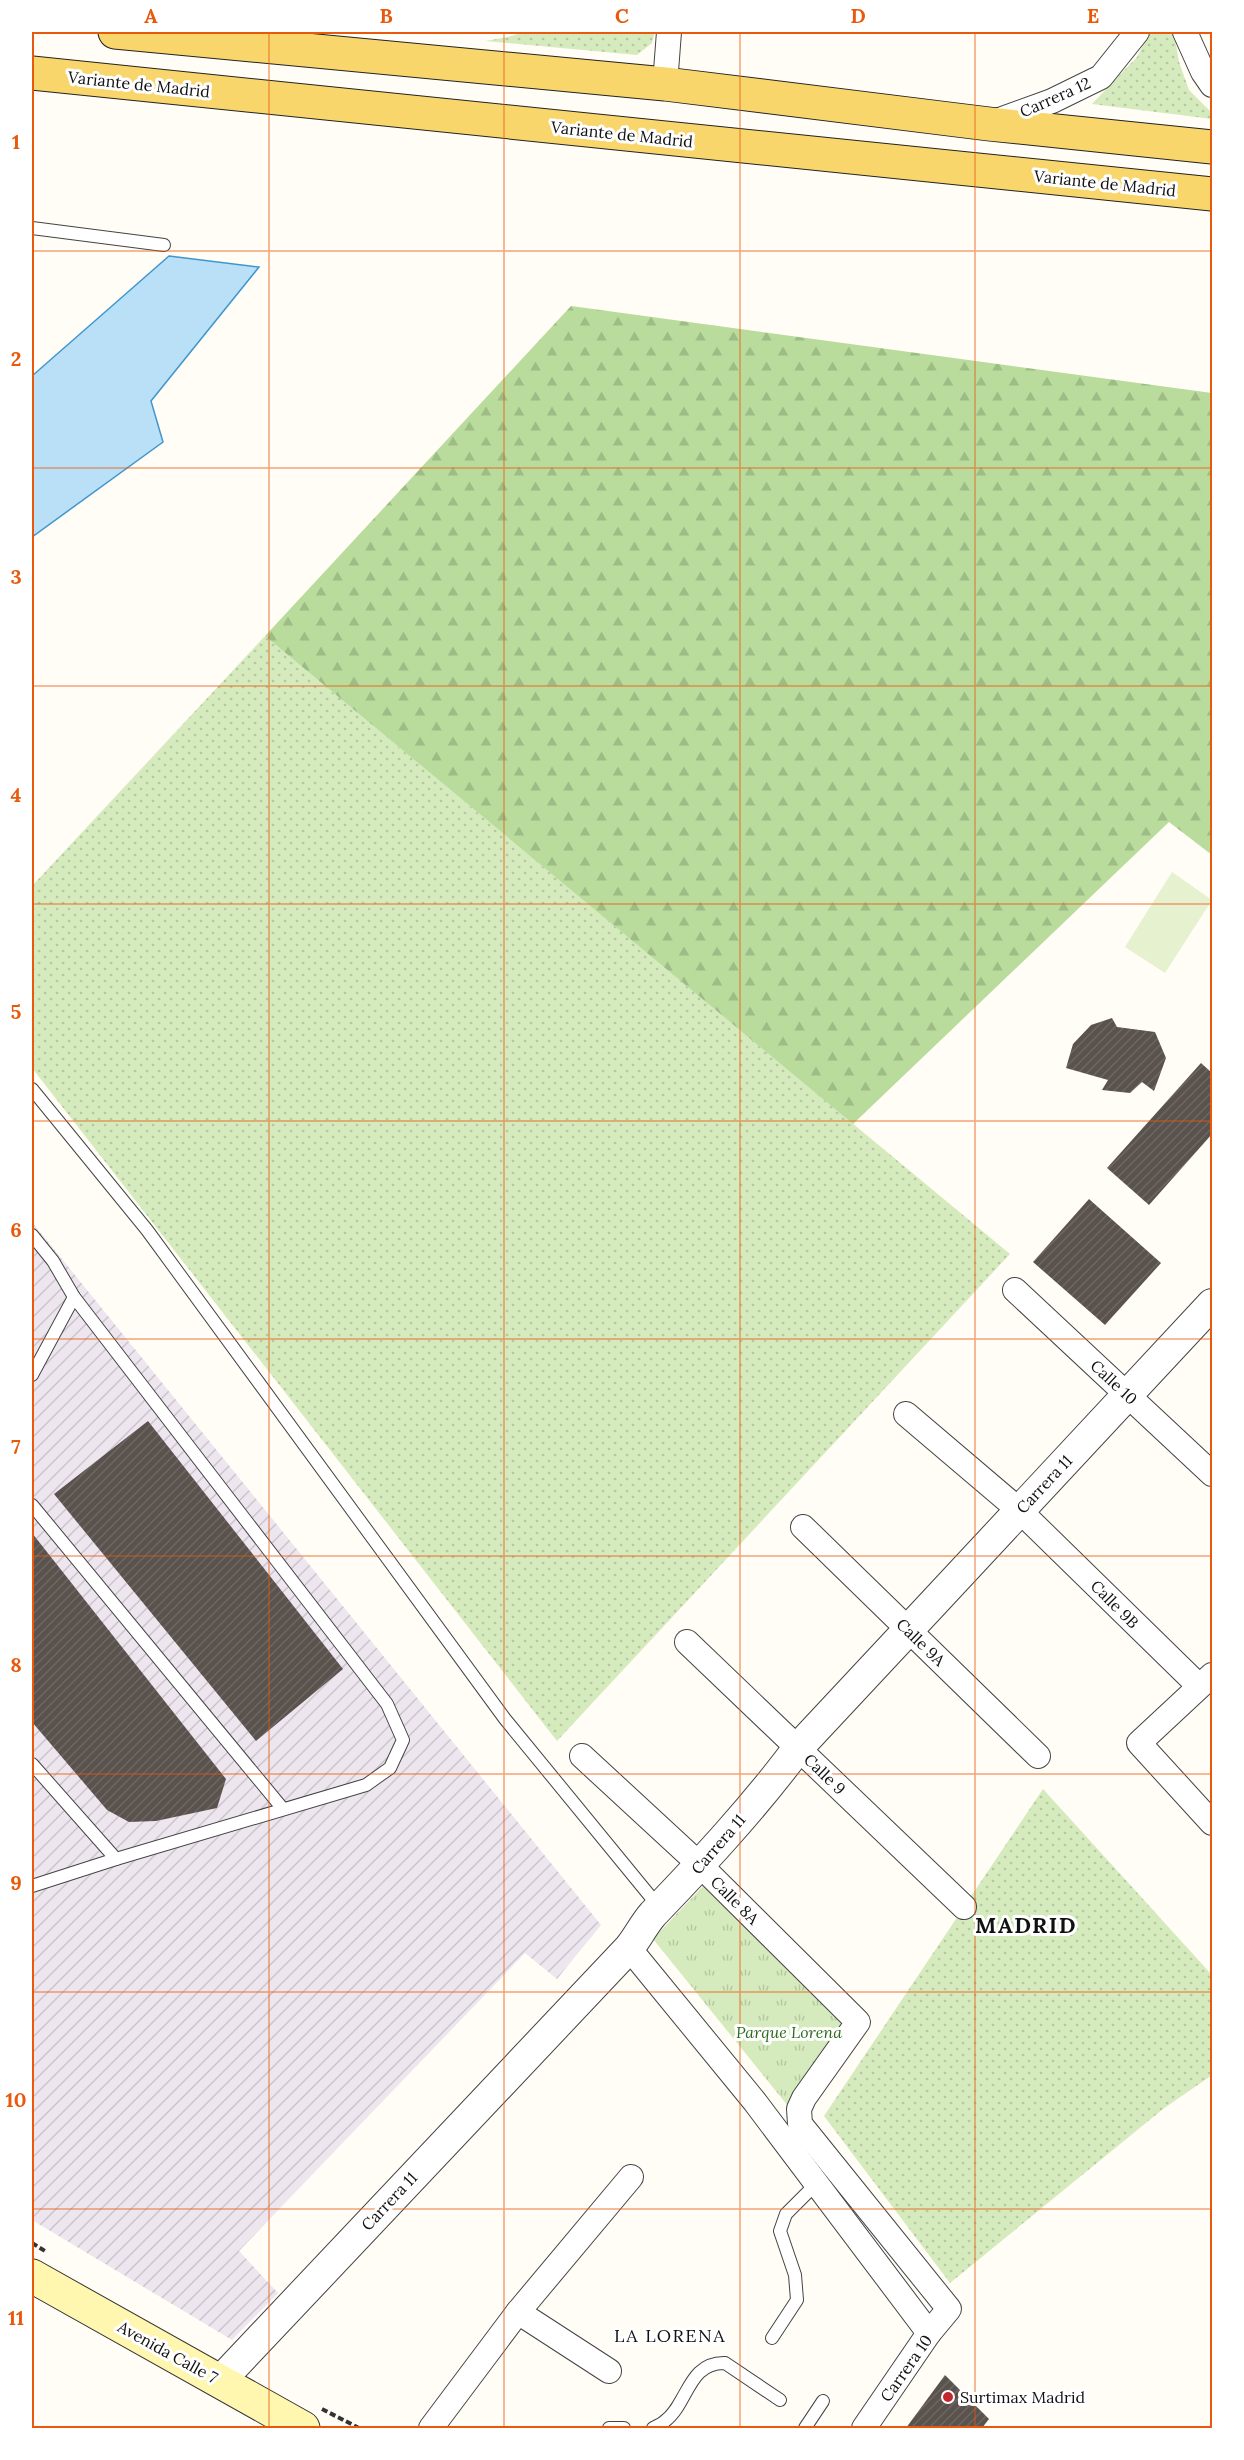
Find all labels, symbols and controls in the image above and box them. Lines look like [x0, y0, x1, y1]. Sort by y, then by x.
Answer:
text: A [144, 3, 158, 28]
text: B [379, 3, 393, 28]
text: C [615, 3, 629, 28]
text: D [850, 3, 866, 28]
text: E [1087, 3, 1099, 28]
street label: Variante de Madrid [66, 66, 211, 101]
street label: Carrera 12 [1016, 72, 1094, 122]
street label: Variante de Madrid [549, 116, 694, 151]
text: 1 [12, 129, 20, 154]
street label: Variante de Madrid [1032, 165, 1177, 200]
text: 2 [11, 346, 21, 371]
text: 3 [10, 564, 22, 589]
text: 4 [11, 782, 22, 807]
text: 5 [11, 999, 22, 1024]
text: 6 [10, 1217, 22, 1242]
street label: Calle 10 [1086, 1355, 1142, 1409]
text: 7 [11, 1434, 21, 1459]
street label: Carrera 11 [1012, 1450, 1076, 1517]
street label: Calle 9B [1087, 1576, 1143, 1632]
street label: Calle 9A [892, 1614, 950, 1671]
text: 8 [10, 1652, 22, 1677]
street label: Calle 9 [800, 1749, 850, 1799]
street label: Carrera 11 [687, 1810, 750, 1878]
text: 9 [10, 1870, 22, 1895]
street label: Calle 8A [707, 1872, 764, 1929]
district label: MADRID [975, 1911, 1077, 1939]
park label: Parque Lorena [736, 2022, 842, 2042]
text: 10 [6, 2087, 26, 2112]
street label: Carrera 11 [357, 2167, 421, 2234]
text: 11 [8, 2305, 24, 2330]
street label: Avenida Calle 7 [114, 2316, 222, 2388]
district label: LA LORENA [614, 2324, 726, 2347]
street label: Carrera 10 [876, 2331, 936, 2405]
place label: Surtimax Madrid [960, 2387, 1085, 2407]
marker: Surtimax Madrid [941, 2390, 955, 2404]

